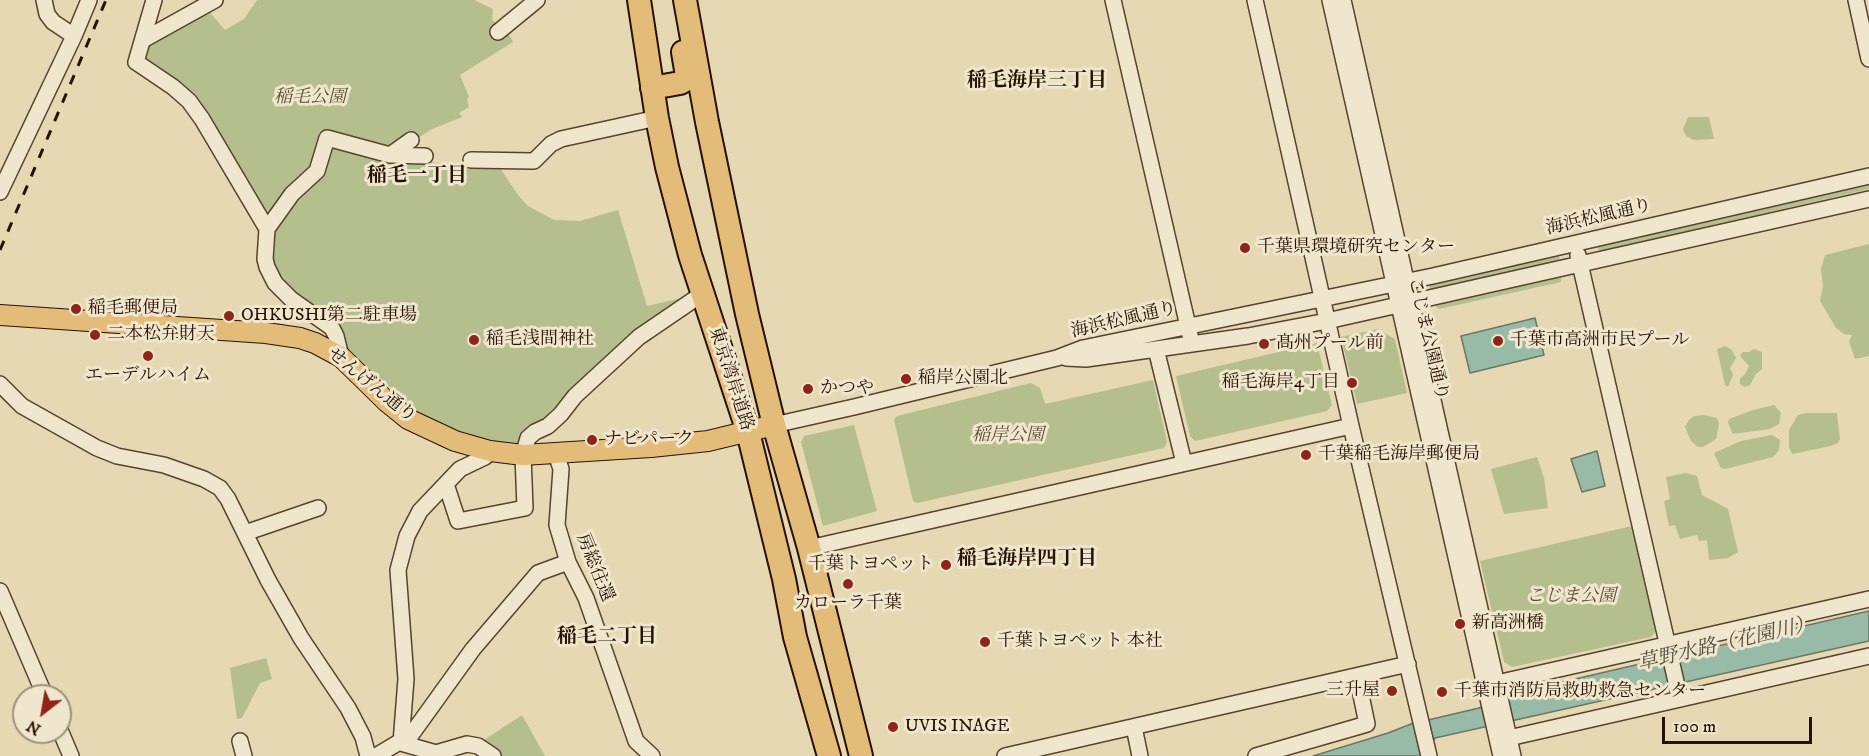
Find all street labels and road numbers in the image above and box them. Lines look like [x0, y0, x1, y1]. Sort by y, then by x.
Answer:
street label: 海浜松風通り [1544, 195, 1654, 241]
street label: こじま公園通り [1402, 275, 1452, 403]
street label: 海浜松風通り [1069, 298, 1179, 344]
street label: 東京湾岸道路 [703, 324, 757, 434]
street label: せんげん通り [322, 344, 420, 428]
street label: 房総往還 [571, 531, 617, 605]

